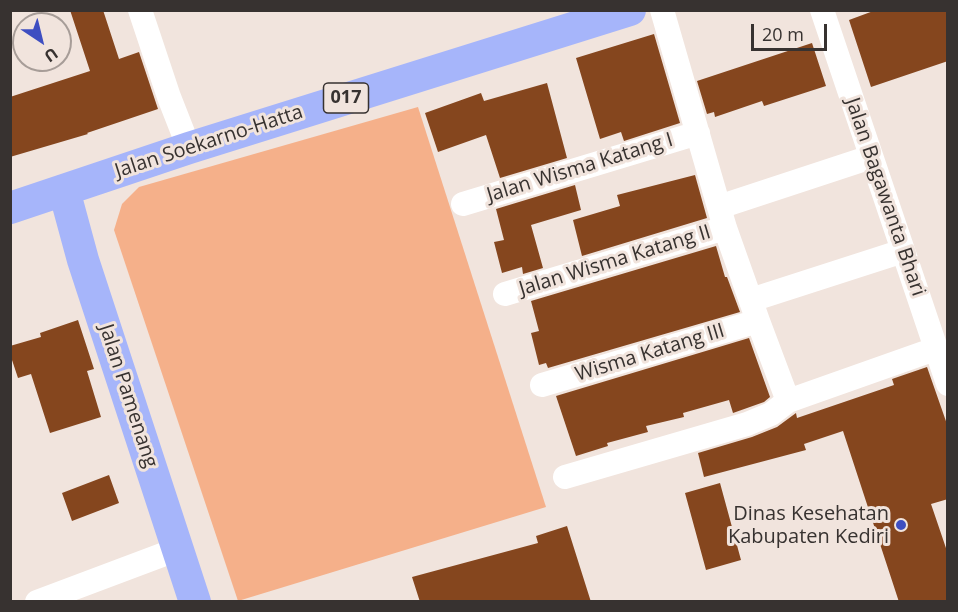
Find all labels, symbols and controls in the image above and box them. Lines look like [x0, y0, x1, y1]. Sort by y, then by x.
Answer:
north arrow [12, 12, 72, 72]
scale bar [754, 12, 830, 50]
text: 20 m [762, 22, 804, 46]
text: U [40, 43, 62, 68]
road number: 017 [324, 83, 368, 113]
street label: Jalan Bagawanta Bhari [840, 95, 930, 299]
street label: Jalan Soekarno-Hatta [112, 100, 306, 184]
street label: Jalan Wisma Katang I [484, 128, 676, 208]
street label: Jalan Wisma Katang II [516, 220, 714, 302]
street label: Wisma Katang III [573, 319, 727, 387]
street label: Jalan Pamenang [93, 321, 163, 471]
place label: Dinas Kesehatan Kabupaten Kediri [728, 502, 889, 549]
marker: Dinas Kesehatan Kabupaten Kediri [894, 518, 908, 532]

